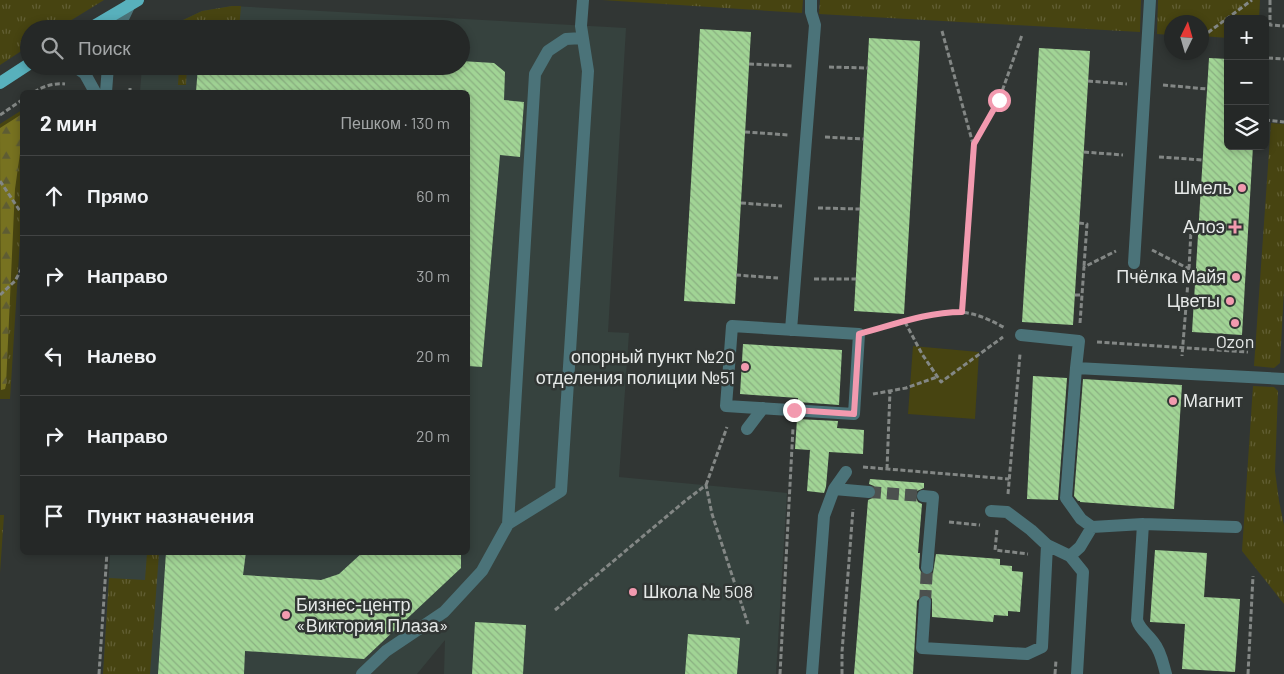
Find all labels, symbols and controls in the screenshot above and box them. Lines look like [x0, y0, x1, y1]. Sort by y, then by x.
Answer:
north arrow [1164, 15, 1209, 60]
map controls [1224, 15, 1269, 150]
button: + [1224, 15, 1269, 60]
search box [20, 20, 470, 75]
icon: search [38, 34, 66, 62]
text: Поиск [78, 36, 131, 59]
button: − [1224, 60, 1269, 105]
route start [988, 89, 1011, 112]
button: layers [1224, 105, 1269, 150]
text: 2 мин [40, 110, 97, 135]
text: Пешком · 130 m [341, 113, 450, 132]
place label: Шмель [1174, 176, 1232, 198]
icon: ahead [40, 182, 68, 210]
marker: Шмель [1236, 182, 1248, 194]
text: Прямо [87, 184, 149, 207]
text: 60 m [416, 186, 450, 205]
place label: Алоэ [1183, 215, 1225, 237]
marker: Алоэ [1229, 221, 1241, 233]
icon: right [40, 262, 68, 290]
text: Направо [87, 264, 168, 287]
place label: Пчёлка Майя [1116, 265, 1226, 287]
text: 30 m [416, 266, 450, 285]
marker: Пчёлка Майя [1230, 271, 1242, 283]
place label: Цветы [1167, 289, 1220, 311]
marker: Цветы [1224, 295, 1236, 307]
marker: Ozon [1229, 317, 1241, 329]
place label: Ozon [1216, 330, 1254, 352]
icon: left [40, 342, 68, 370]
text: Налево [87, 344, 157, 367]
place label: опорный пункт №20 отделения полиции №51 [536, 345, 735, 388]
text: 20 m [416, 346, 450, 365]
marker: опорный пункт №20 отделения полиции №51 [739, 361, 751, 373]
place label: Магнит [1183, 389, 1243, 411]
marker: Магнит [1167, 395, 1179, 407]
route end [783, 399, 806, 422]
icon: right [40, 422, 68, 450]
text: Направо [87, 424, 168, 447]
text: 20 m [416, 426, 450, 445]
icon: arrive [40, 502, 68, 530]
text: Пункт назначения [87, 504, 254, 527]
place label: Школа № 508 [643, 580, 753, 602]
marker: Школа № 508 [627, 586, 639, 598]
place label: Бизнес-центр «Виктория Плаза» [296, 593, 449, 636]
marker: Бизнес-центр «Виктория Плаза» [280, 609, 292, 621]

